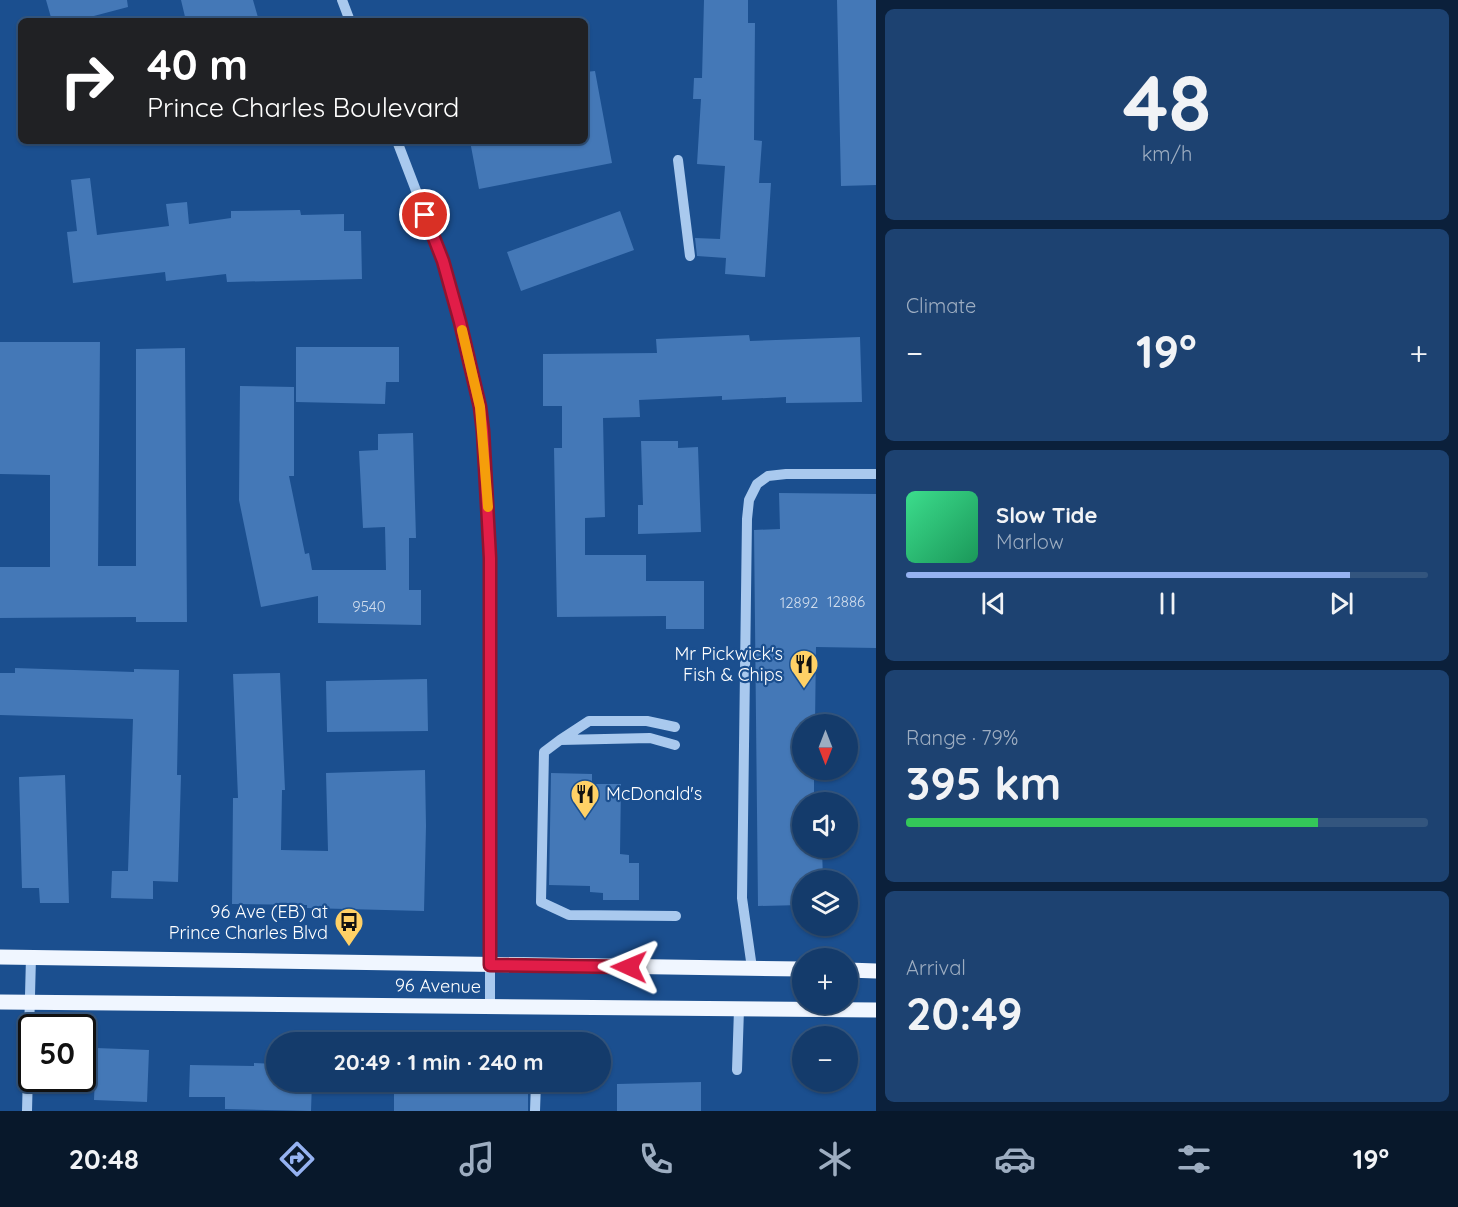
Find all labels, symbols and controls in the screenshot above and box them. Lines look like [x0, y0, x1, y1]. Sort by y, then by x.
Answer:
text: 40 m [147, 38, 248, 91]
icon: right [48, 42, 126, 120]
text: 48 [1123, 53, 1211, 151]
text: Prince Charles Boulevard [147, 90, 459, 124]
text: km/h [1142, 141, 1192, 166]
pin [399, 189, 450, 240]
icon: arrive [408, 198, 441, 231]
text: Climate [906, 293, 976, 318]
text: 19° [1136, 323, 1197, 379]
text: − [906, 332, 923, 373]
text: + [1409, 332, 1428, 373]
text: Slow Tide [996, 501, 1097, 529]
text: Marlow [996, 529, 1064, 554]
icon: previous [977, 587, 1010, 620]
icon: pause [1151, 587, 1184, 620]
icon: next [1325, 587, 1358, 620]
house number: 12886 [827, 592, 865, 611]
house number: 12892 [780, 593, 818, 612]
house number: 9540 [352, 597, 386, 616]
place label: Mr Pickwick's Fish & Chips [674, 642, 783, 686]
restaurant icon: Mr Pickwick's Fish & Chips [788, 648, 820, 690]
north arrow [792, 714, 858, 780]
map controls [792, 714, 858, 1092]
text: Range · 79% [906, 725, 1018, 750]
text: 395 km [906, 755, 1061, 811]
restaurant icon: McDonald's [569, 778, 601, 820]
place label: McDonald's [606, 782, 702, 805]
button: sound [792, 792, 858, 858]
button: layers [792, 870, 858, 936]
place label: 96 Ave (EB) at Prince Charles Blvd [169, 900, 328, 944]
bus stop icon: 96 Ave (EB) at Prince Charles Blvd [333, 906, 365, 948]
position arrow [597, 935, 661, 999]
button: + [792, 948, 858, 1014]
text: Arrival [906, 955, 966, 980]
street label: 96 Avenue [395, 973, 481, 998]
text: 20:49 [906, 985, 1023, 1041]
speed limit sign: 50 [18, 1014, 96, 1092]
button: − [792, 1026, 858, 1092]
text: 20:49 · 1 min · 240 m [333, 1048, 544, 1076]
icon: directions [276, 1138, 318, 1180]
icon: music [456, 1138, 498, 1180]
icon: phone [635, 1138, 677, 1180]
icon: climate [814, 1138, 856, 1180]
icon: car [994, 1138, 1036, 1180]
icon: filters [1173, 1138, 1215, 1180]
text: 20:48 [69, 1142, 139, 1176]
text: 19° [1353, 1142, 1389, 1176]

